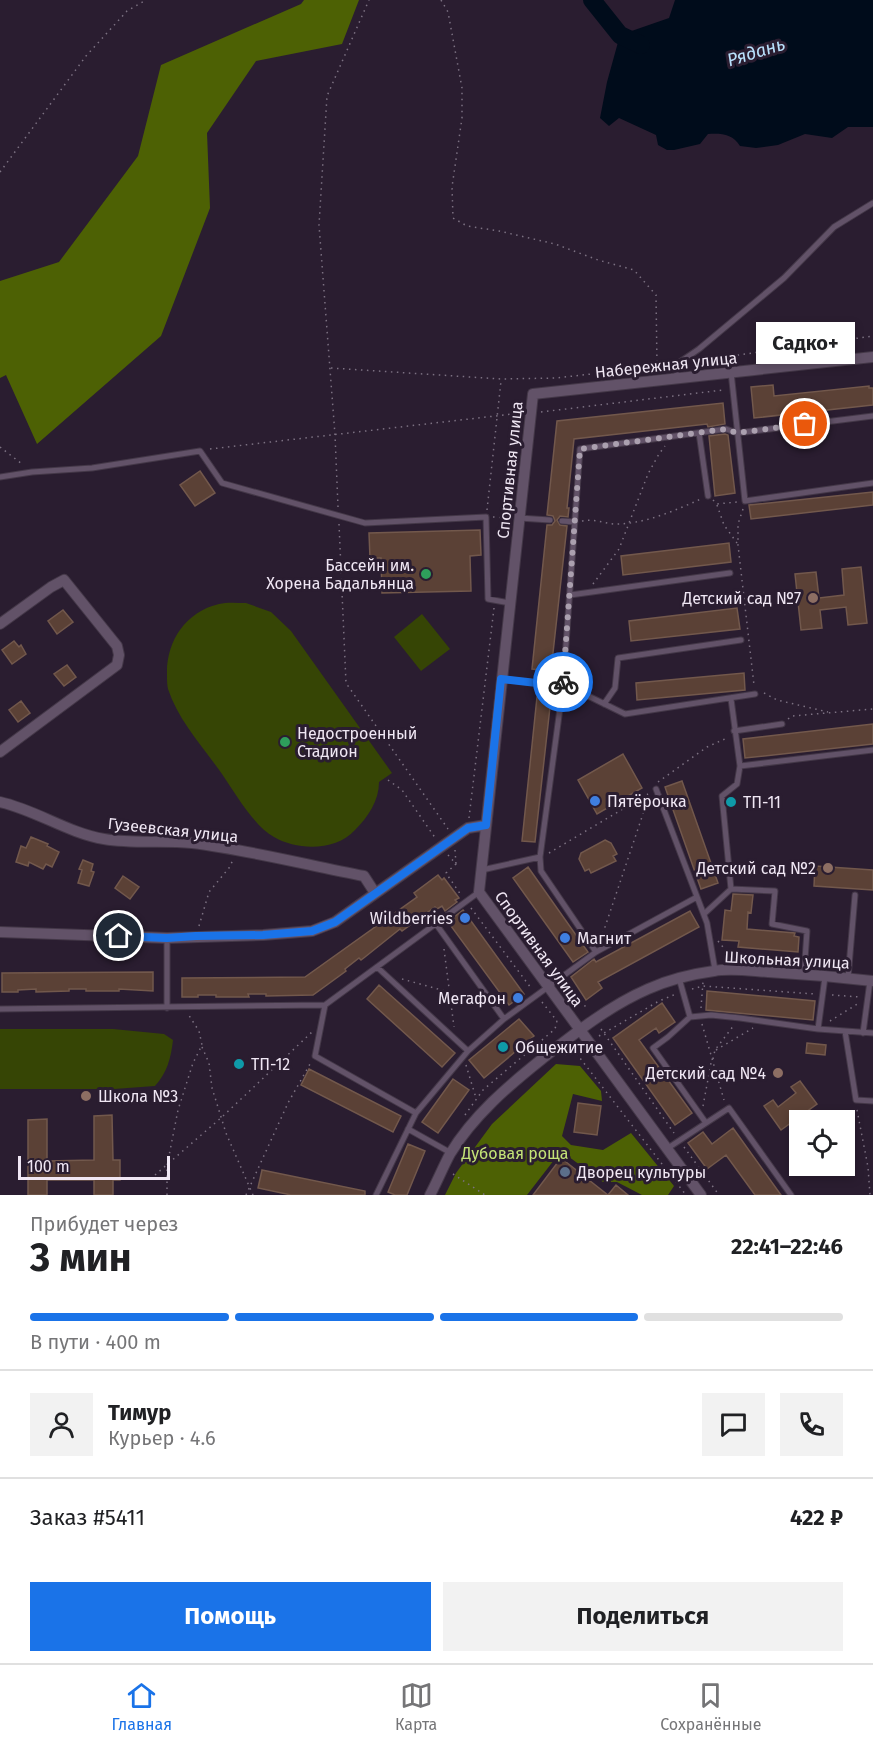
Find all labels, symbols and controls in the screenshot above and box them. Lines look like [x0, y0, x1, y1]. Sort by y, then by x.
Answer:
water label: Рядань [724, 33, 788, 71]
callout: Садко+ [756, 322, 854, 364]
text: Садко+ [772, 331, 839, 355]
street label: Набережная улица [594, 348, 738, 382]
pin [779, 398, 830, 449]
street label: Спортивная улица [493, 400, 527, 540]
icon: bag [788, 407, 821, 440]
place label: Бассейн им. Хорена Бадальянца [266, 556, 414, 593]
marker: Бассейн им. Хорена Бадальянца [419, 567, 433, 581]
place label: Детский сад №7 [681, 589, 801, 608]
marker: Детский сад №7 [806, 591, 820, 605]
courier [533, 652, 593, 712]
icon: bike [547, 666, 580, 699]
place label: Недостроенный Стадион [297, 724, 417, 761]
marker: Недостроенный Стадион [278, 735, 292, 749]
place label: Пятёрочка [607, 792, 687, 811]
place label: ТП-11 [743, 793, 781, 812]
marker: Пятёрочка [588, 794, 602, 808]
marker: ТП-11 [724, 795, 738, 809]
street label: Гузеевская улица [107, 814, 239, 846]
place label: Детский сад №2 [695, 859, 816, 878]
marker: Детский сад №2 [821, 861, 835, 875]
street label: Спортивная улица [491, 887, 587, 1011]
place label: Wildberries [370, 909, 453, 928]
pin [93, 910, 144, 961]
marker: Wildberries [458, 911, 472, 925]
icon: home [102, 919, 135, 952]
place label: Магнит [577, 929, 632, 948]
marker: Магнит [558, 931, 572, 945]
street label: Школьная улица [724, 947, 850, 973]
place label: Мегафон [438, 989, 506, 1008]
marker: Мегафон [511, 991, 525, 1005]
place label: Общежитие [515, 1038, 603, 1057]
marker: Общежитие [496, 1040, 510, 1054]
place label: ТП-12 [251, 1055, 290, 1074]
marker: ТП-12 [232, 1057, 246, 1071]
place label: Детский сад №4 [645, 1064, 766, 1083]
marker: Детский сад №4 [771, 1066, 785, 1080]
place label: Школа №3 [98, 1087, 178, 1106]
marker: Школа №3 [79, 1089, 93, 1103]
map controls [789, 1110, 855, 1176]
button: locate [789, 1110, 855, 1176]
park label: Дубовая роща [460, 1144, 569, 1163]
scale bar [18, 1153, 170, 1180]
text: 100 m [27, 1157, 70, 1176]
place label: Дворец культуры [576, 1163, 706, 1182]
marker: Дворец культуры [558, 1165, 572, 1179]
text: Прибудет через [30, 1212, 179, 1236]
text: 22:41–22:46 [731, 1233, 843, 1260]
text: 3 мин [30, 1235, 132, 1281]
text: В пути · 400 m [30, 1330, 161, 1354]
button: person [30, 1393, 93, 1456]
button: chat [702, 1393, 765, 1456]
button: phone [780, 1393, 843, 1456]
text: Тимур [108, 1399, 171, 1426]
text: Курьер · 4.6 [108, 1426, 216, 1450]
text: Заказ #5411 [30, 1504, 145, 1531]
text: 422 ₽ [790, 1504, 843, 1531]
button: Помощь [30, 1582, 431, 1651]
button: Поделиться [443, 1582, 843, 1651]
tab: Главная [111, 1679, 172, 1734]
tab: Карта [395, 1679, 437, 1734]
tab: Сохранённые [660, 1679, 762, 1734]

